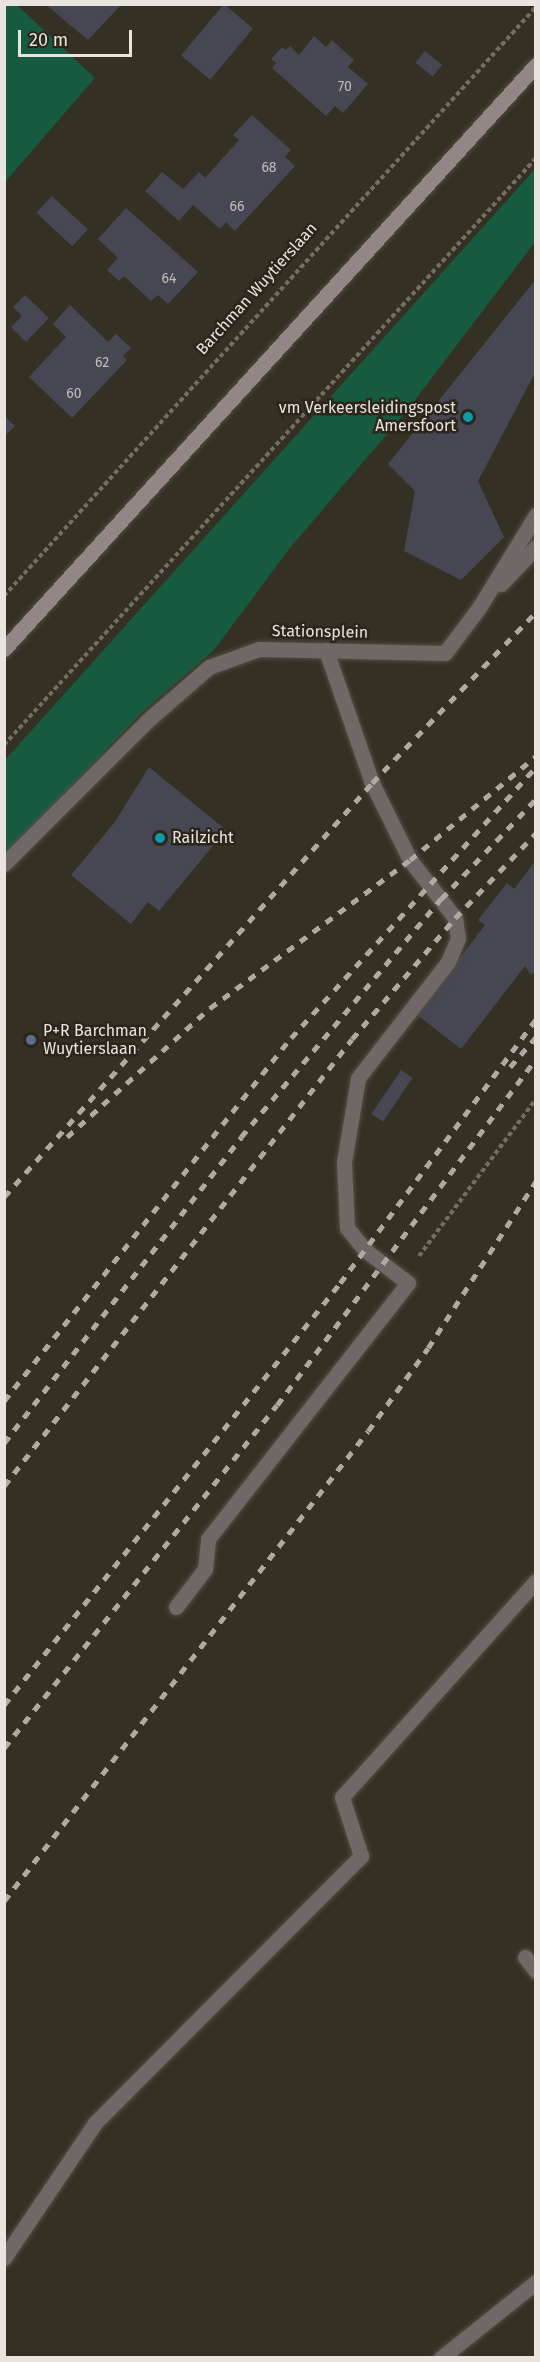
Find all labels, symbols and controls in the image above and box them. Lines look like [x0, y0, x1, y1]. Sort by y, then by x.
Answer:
scale bar [21, 18, 135, 56]
text: 20 m [29, 29, 68, 51]
house number: 70 [338, 79, 352, 95]
house number: 68 [261, 160, 277, 176]
house number: 66 [230, 199, 244, 215]
street label: Barchman Wuytierslaan [193, 219, 321, 359]
house number: 64 [162, 271, 176, 287]
house number: 62 [95, 355, 109, 371]
house number: 60 [66, 386, 82, 402]
place label: vm Verkeersleidingspost Amersfoort [279, 398, 456, 436]
marker: vm Verkeersleidingspost Amersfoort [461, 410, 475, 424]
street label: Stationsplein [272, 622, 368, 642]
place label: Railzicht [172, 828, 234, 848]
marker: Railzicht [153, 831, 167, 845]
place label: P+R Barchman Wuytierslaan [43, 1021, 147, 1059]
marker: P+R Barchman Wuytierslaan [24, 1033, 38, 1047]

